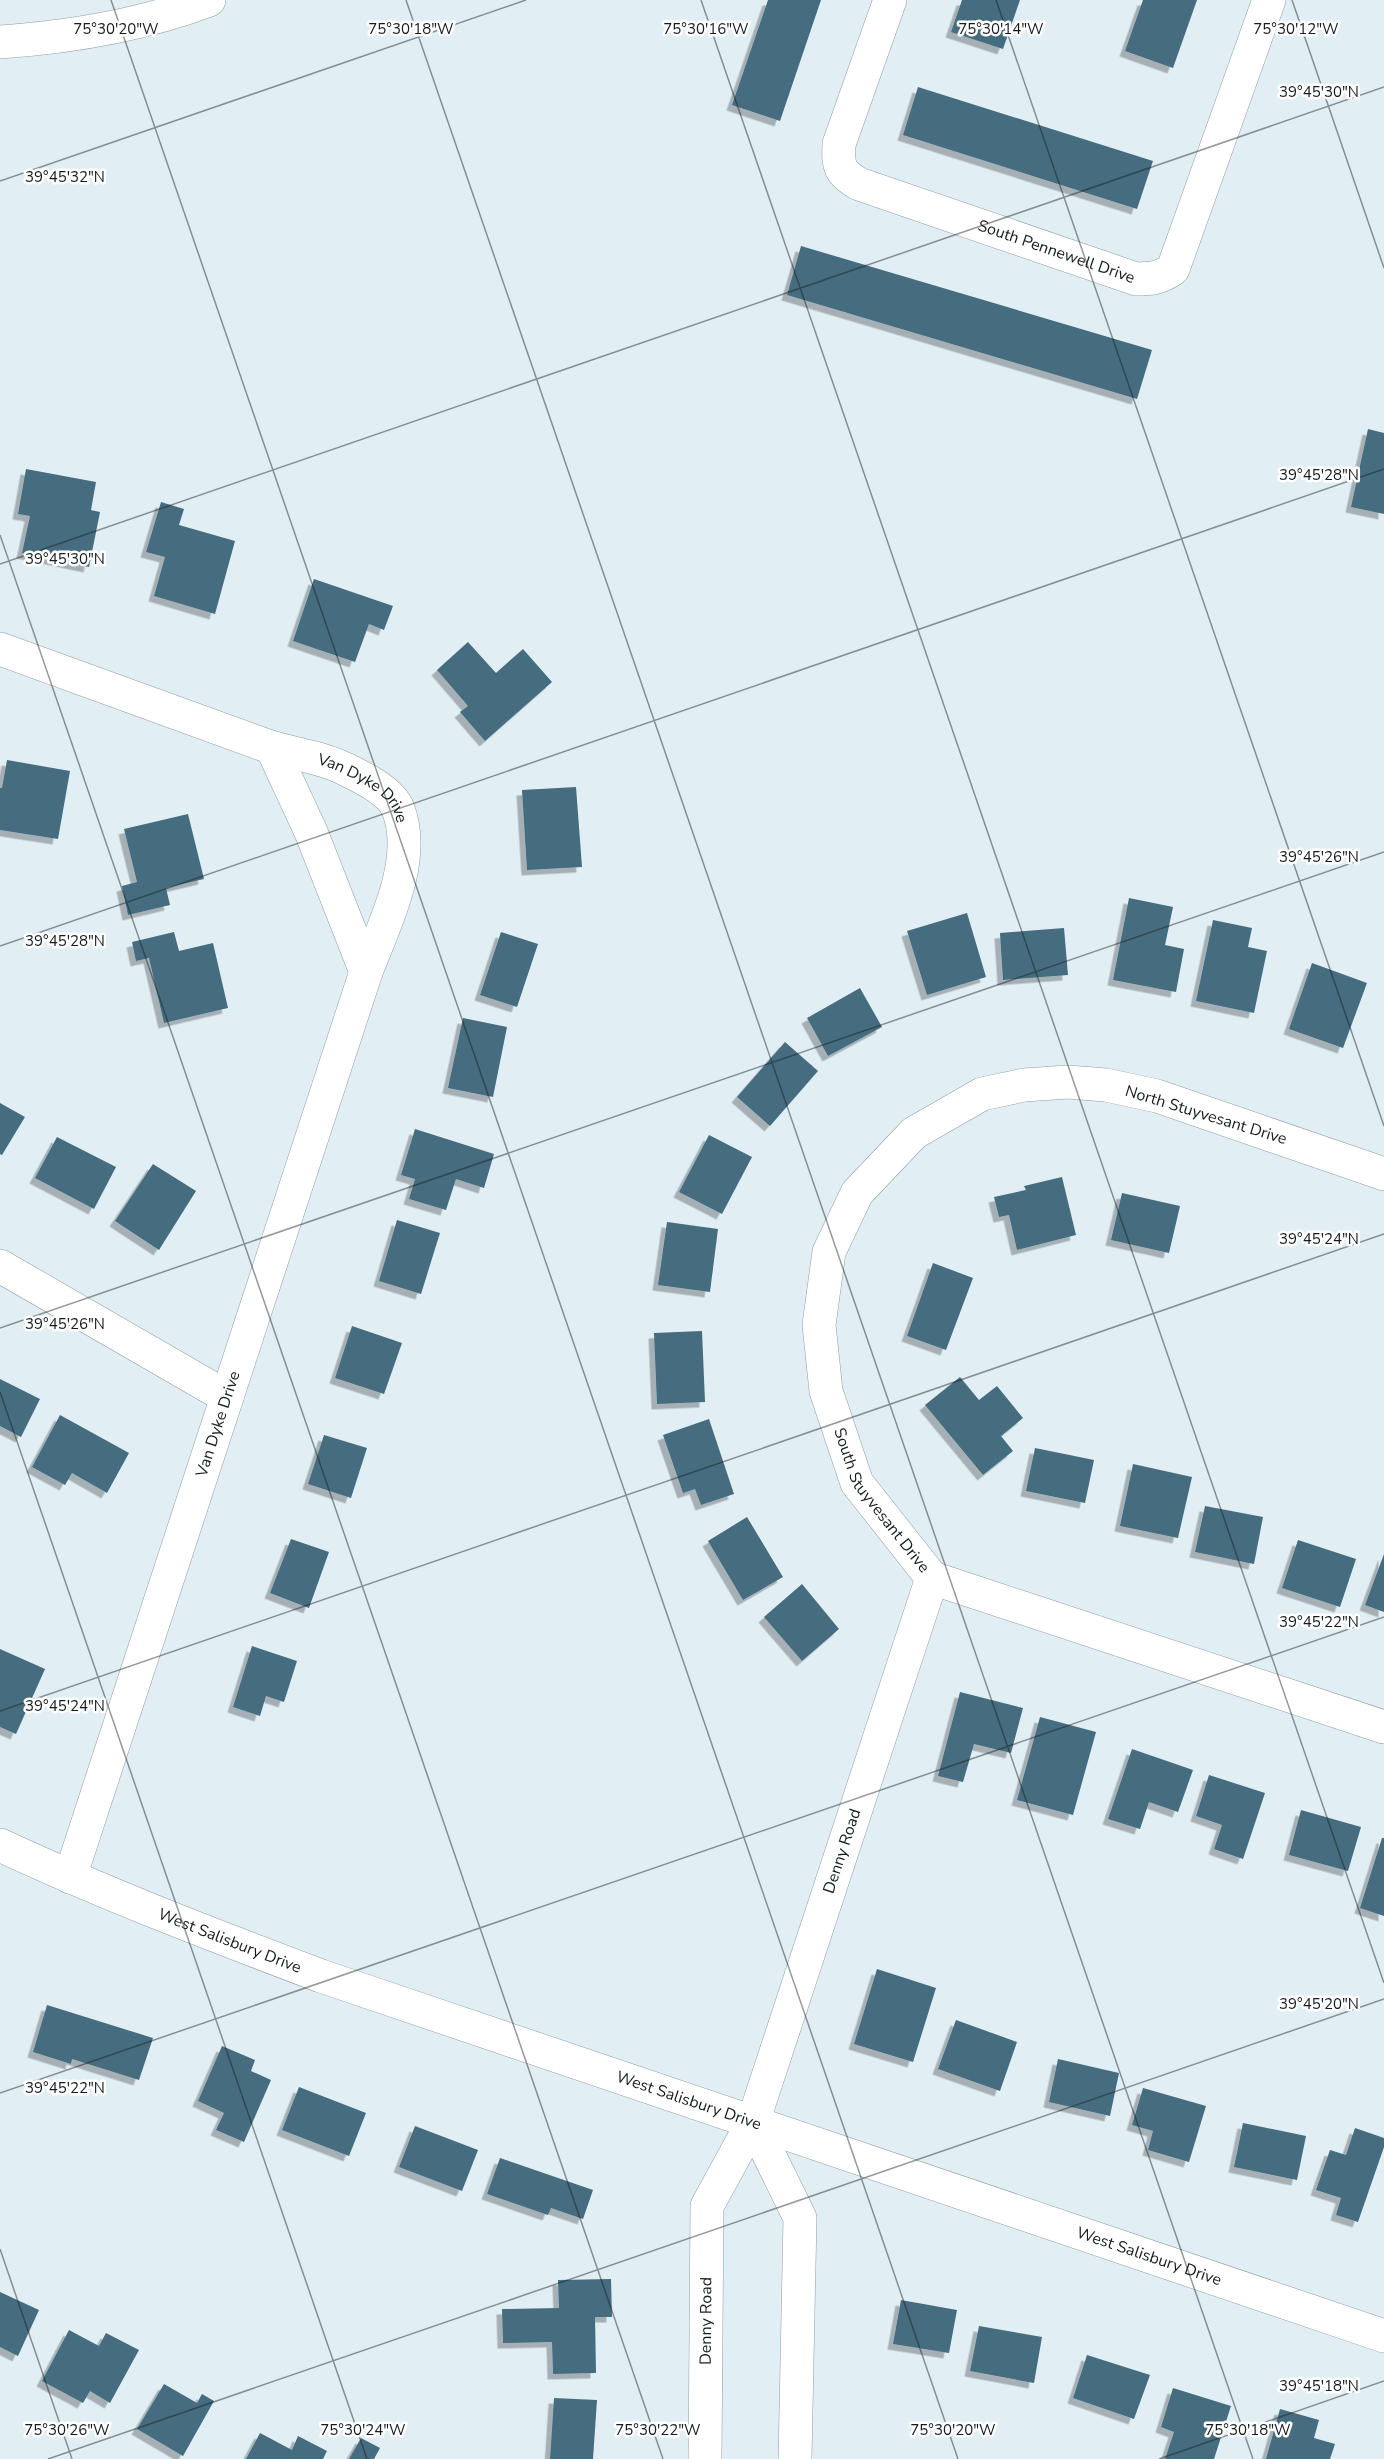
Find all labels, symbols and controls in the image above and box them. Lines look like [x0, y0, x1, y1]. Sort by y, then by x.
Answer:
text: 75°30'20"W [73, 19, 159, 39]
text: 75°30'18"W [368, 19, 454, 39]
text: 75°30'16"W [663, 19, 749, 39]
text: 75°30'14"W [958, 19, 1044, 39]
text: 75°30'12"W [1253, 19, 1339, 39]
text: 39°45'30"N [1279, 82, 1359, 102]
text: 39°45'32"N [25, 167, 105, 187]
street label: South Pennewell Drive [975, 215, 1138, 289]
text: 39°45'28"N [1279, 465, 1359, 485]
text: 39°45'30"N [25, 549, 105, 569]
street label: Van Dyke Drive [314, 748, 413, 825]
text: 39°45'26"N [1279, 847, 1359, 867]
text: 39°45'28"N [25, 931, 105, 951]
street label: North Stuyvesant Drive [1122, 1080, 1290, 1150]
text: 39°45'24"N [1279, 1229, 1359, 1249]
text: 39°45'26"N [25, 1314, 105, 1334]
street label: Van Dyke Drive [190, 1368, 245, 1481]
street label: South Stuyvesant Drive [828, 1425, 935, 1577]
text: 39°45'22"N [1279, 1612, 1359, 1632]
text: 39°45'24"N [25, 1696, 105, 1716]
street label: Denny Road [818, 1806, 866, 1896]
street label: West Salisbury Drive [155, 1903, 305, 1979]
text: 39°45'20"N [1279, 1994, 1359, 2014]
street label: West Salisbury Drive [613, 2066, 764, 2135]
text: 39°45'22"N [25, 2078, 105, 2098]
street label: West Salisbury Drive [1074, 2222, 1225, 2291]
street label: Denny Road [695, 2277, 717, 2365]
text: 39°45'18"N [1279, 2376, 1359, 2396]
text: 75°30'26"W [24, 2420, 110, 2440]
text: 75°30'24"W [320, 2420, 406, 2440]
text: 75°30'22"W [615, 2420, 701, 2440]
text: 75°30'20"W [910, 2420, 996, 2440]
text: 75°30'18"W [1205, 2420, 1291, 2440]

